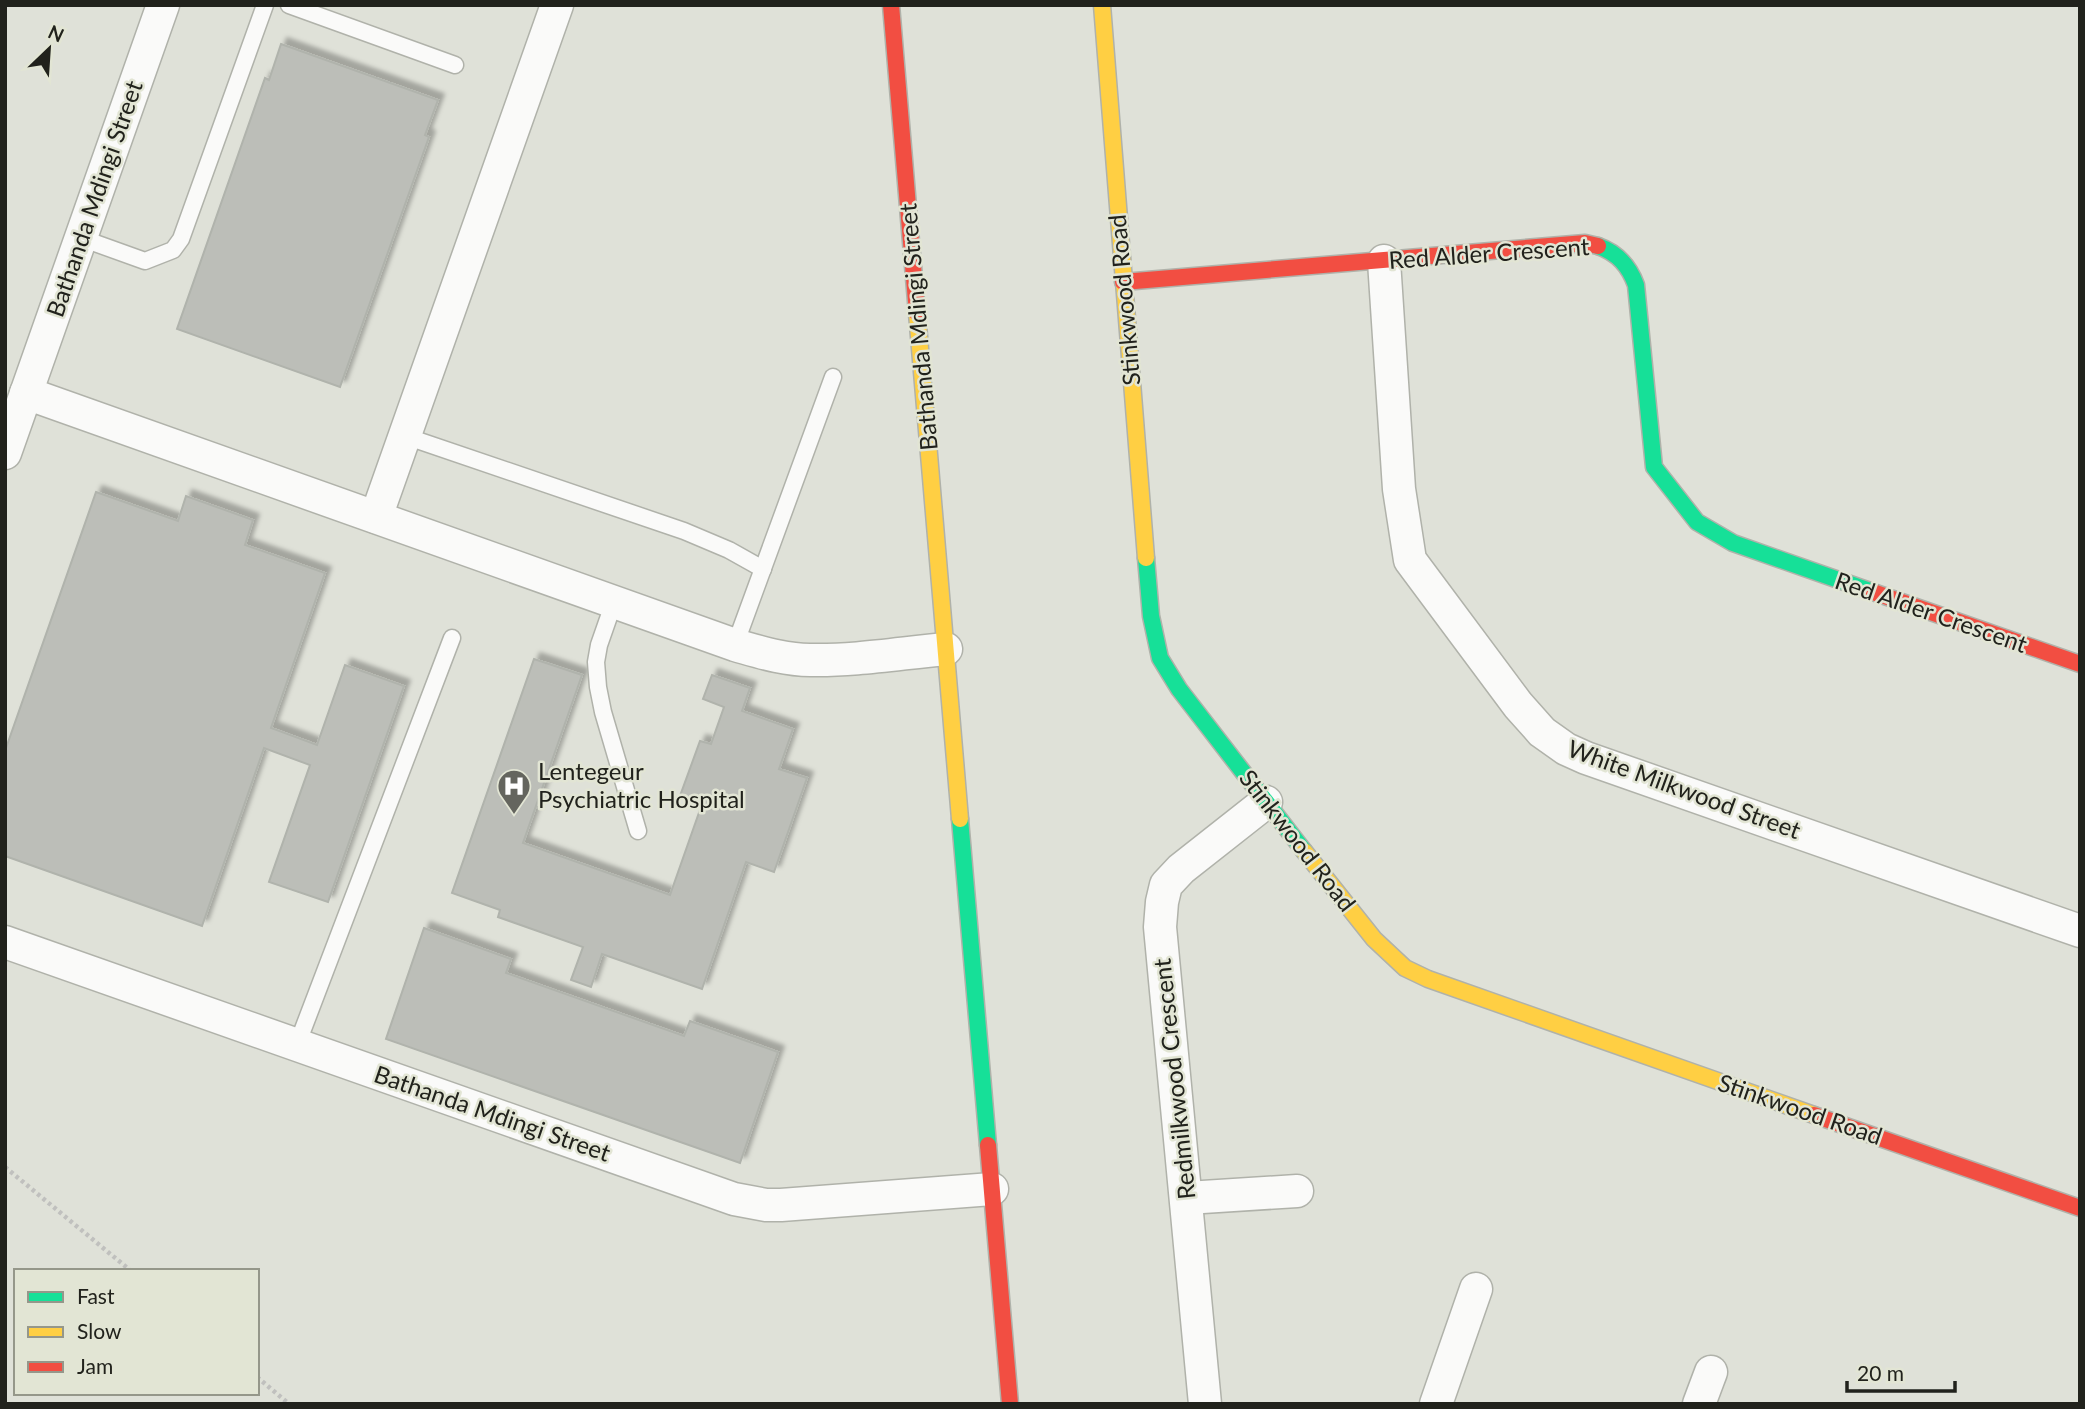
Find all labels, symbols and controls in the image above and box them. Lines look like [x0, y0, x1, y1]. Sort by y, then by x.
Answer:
north arrow [14, 14, 84, 84]
text: N [45, 20, 68, 47]
street label: Bathanda Mdingi Street [39, 76, 148, 320]
street label: Bathanda Mdingi Street [892, 202, 943, 452]
street label: Stinkwood Road [1102, 213, 1145, 387]
street label: Red Alder Crescent [1388, 231, 1591, 274]
street label: Red Alder Crescent [1832, 565, 2032, 658]
street label: White Milkwood Street [1564, 733, 1805, 844]
place label: Lentegeur Psychiatric Hospital [538, 756, 745, 813]
street label: Stinkwood Road [1234, 764, 1362, 917]
hospital icon: Lentegeur Psychiatric Hospital [495, 767, 533, 816]
street label: Redmilkwood Crescent [1146, 957, 1201, 1201]
street label: Bathanda Mdingi Street [371, 1058, 615, 1167]
street label: Stinkwood Road [1715, 1067, 1886, 1150]
legend [14, 1269, 259, 1395]
text: Fast [77, 1283, 115, 1308]
text: Slow [77, 1318, 122, 1343]
scale bar [1847, 1350, 1955, 1394]
text: Jam [77, 1353, 113, 1378]
text: 20 m [1857, 1360, 1904, 1385]

